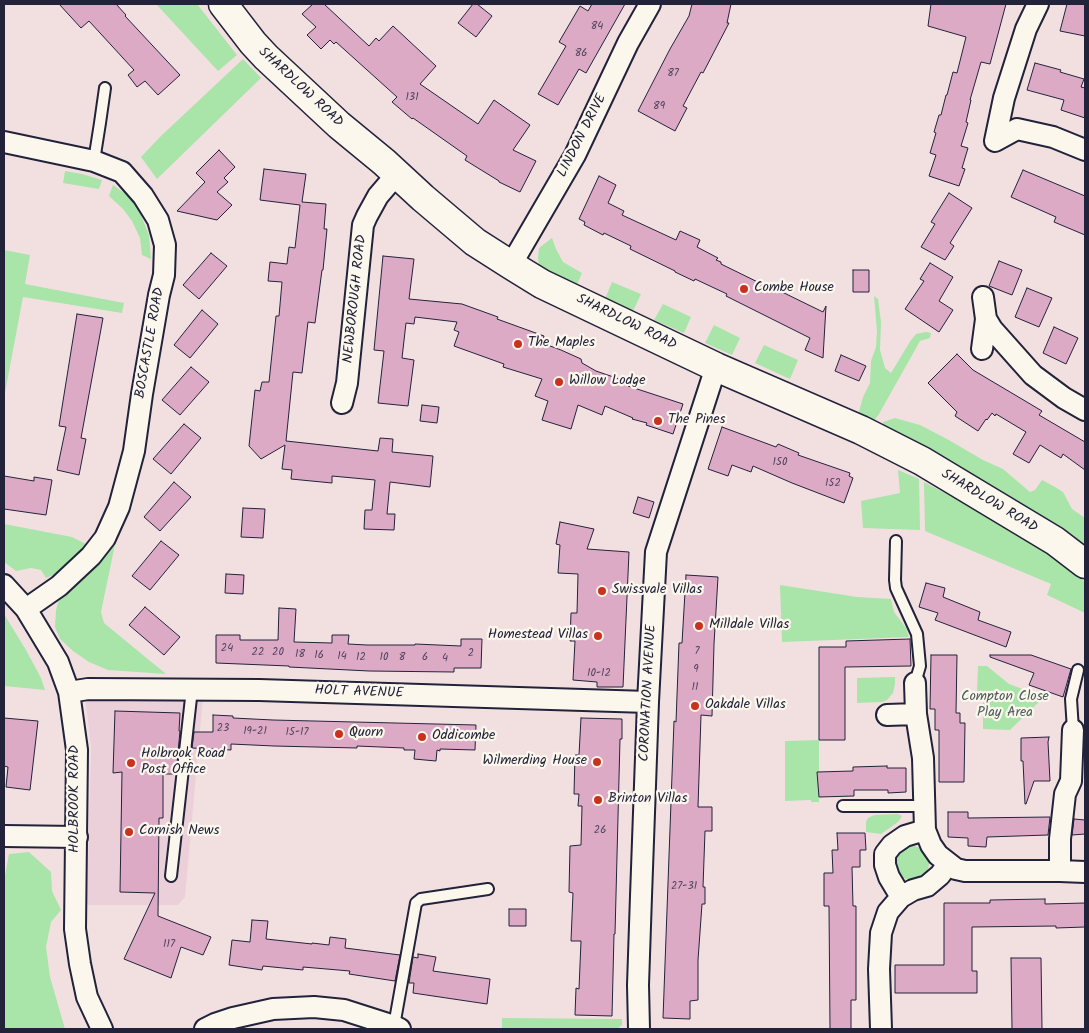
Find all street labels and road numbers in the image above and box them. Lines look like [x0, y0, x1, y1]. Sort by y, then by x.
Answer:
street label: SHARDLOW ROAD [254, 44, 346, 132]
street label: LINDON DRIVE [555, 91, 611, 181]
street label: NEWBOROUGH ROAD [341, 234, 371, 364]
street label: BOSCASTLE ROAD [133, 286, 169, 400]
street label: SHARDLOW ROAD [573, 291, 679, 355]
street label: SHARDLOW ROAD [938, 467, 1040, 537]
street label: CORONATION AVENUE [637, 624, 661, 762]
street label: HOLT AVENUE [314, 683, 404, 703]
street label: HOLBROOK ROAD [68, 745, 84, 853]

